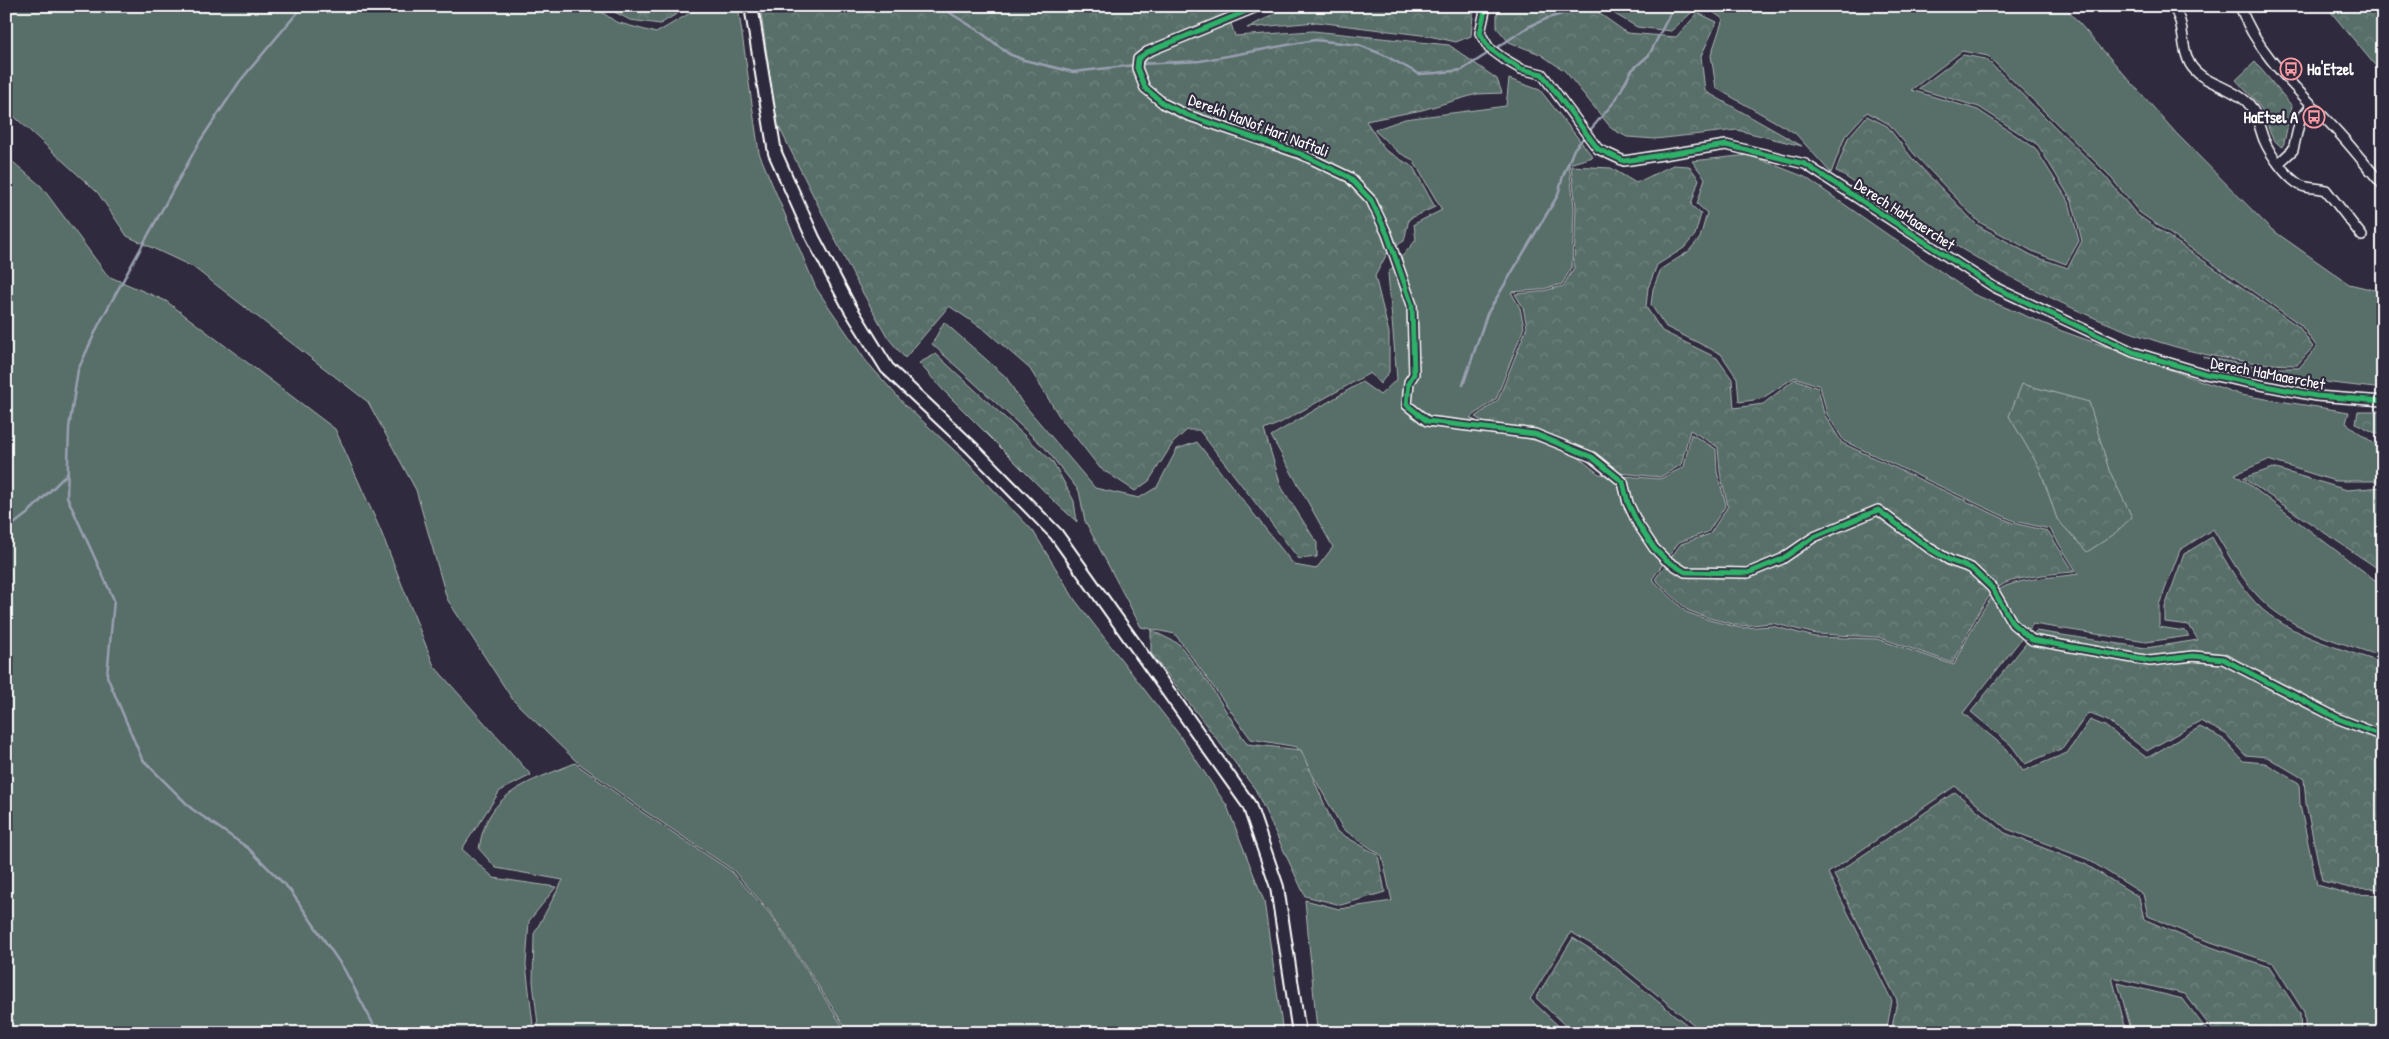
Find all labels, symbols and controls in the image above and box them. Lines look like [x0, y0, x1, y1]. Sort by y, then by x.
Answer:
bus stop icon: Ha'Etzel [2279, 57, 2303, 81]
place label: Ha'Etzel [2307, 58, 2354, 80]
street label: Derekh HaNof Hari Naftali [1185, 88, 1333, 162]
bus stop icon: HaEtsel A [2302, 105, 2326, 129]
place label: HaEtsel A [2243, 106, 2298, 128]
street label: Derech HaMaaerchet [1850, 173, 1960, 255]
street label: Derech HaMaaerchet [2209, 351, 2328, 395]

